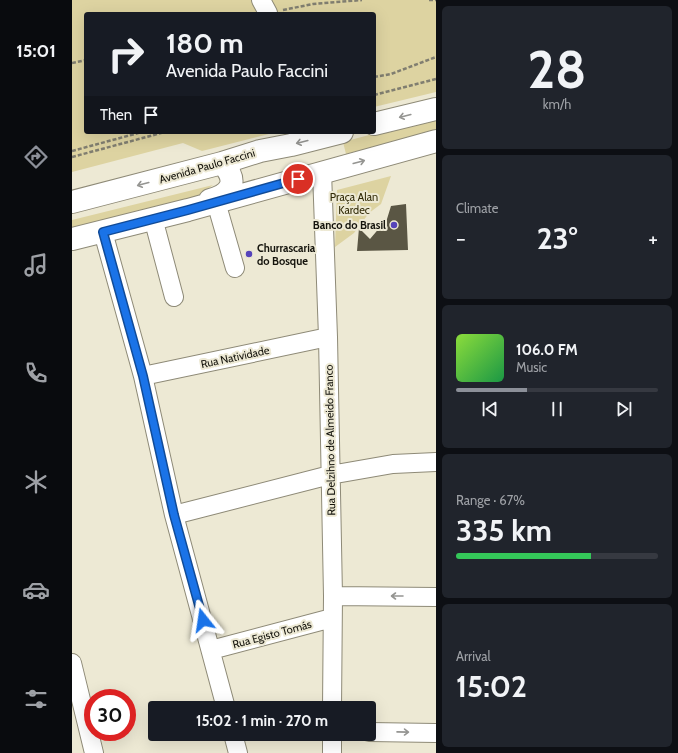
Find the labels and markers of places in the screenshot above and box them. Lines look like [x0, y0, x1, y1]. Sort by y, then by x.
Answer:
pin [281, 162, 315, 196]
place label: Banco do Brasil [313, 218, 386, 232]
marker: Banco do Brasil [389, 220, 399, 230]
place label: Churrascaria do Bosque [257, 241, 316, 268]
marker: Churrascaria do Bosque [244, 249, 254, 259]

